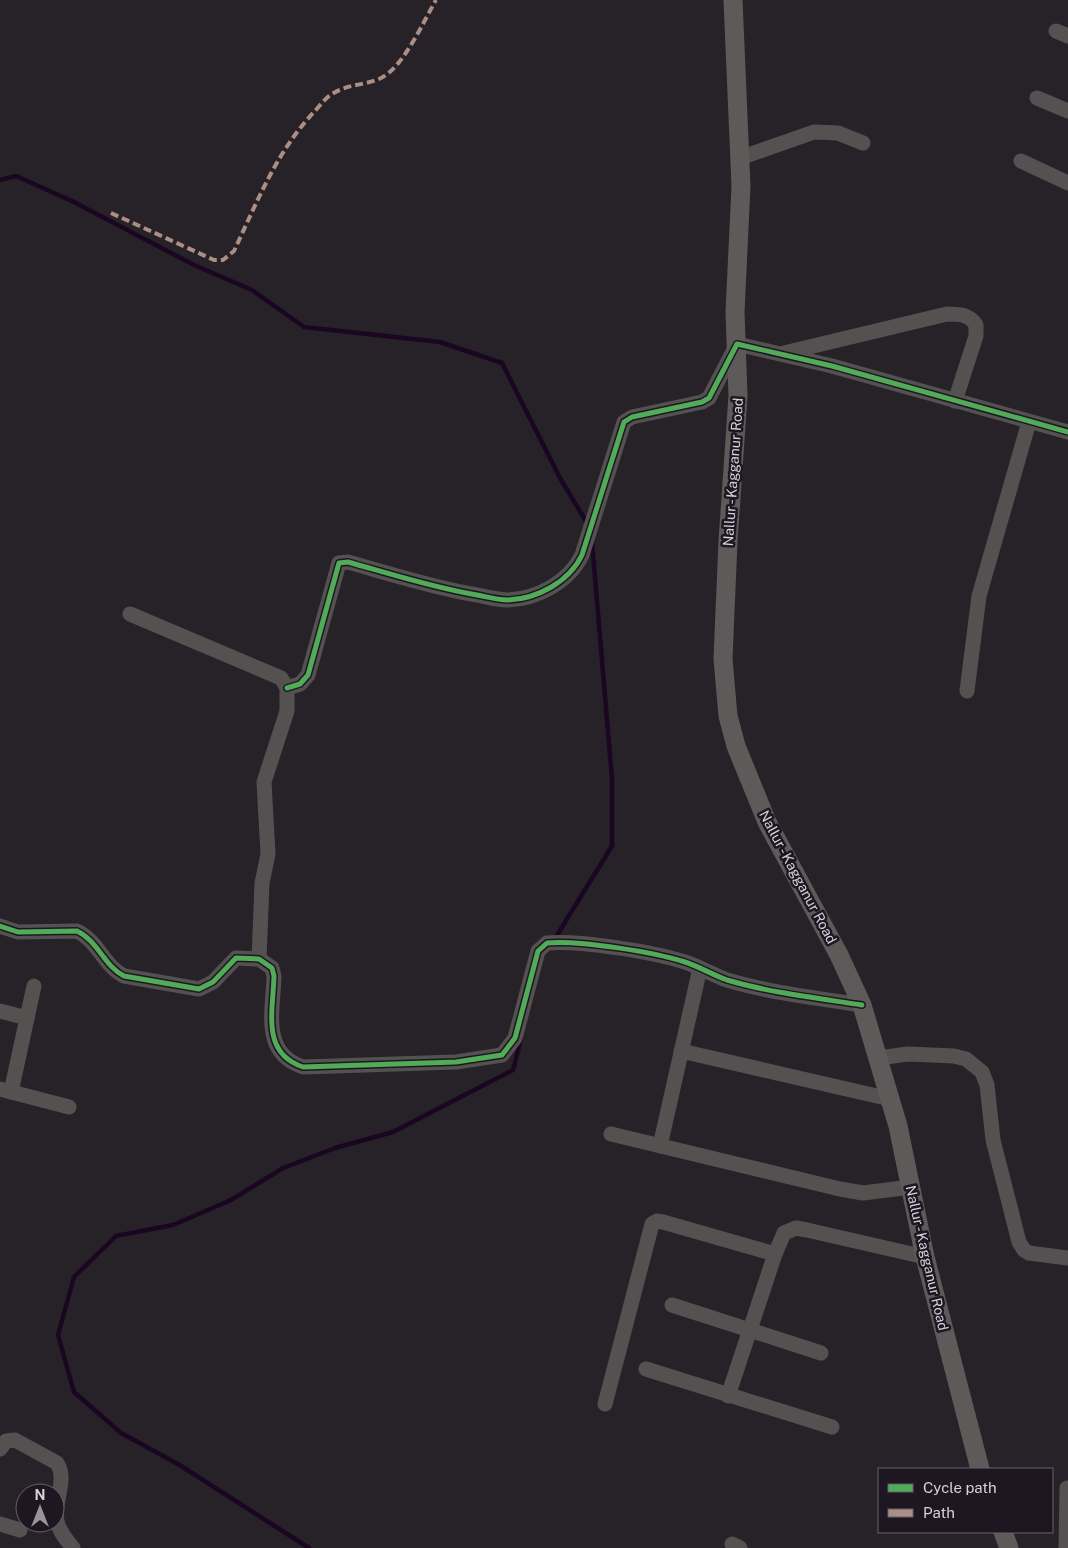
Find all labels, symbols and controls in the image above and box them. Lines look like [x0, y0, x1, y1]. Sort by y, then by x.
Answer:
street label: Nallur - Kagganur Road [720, 397, 746, 547]
street label: Nallur - Kagganur Road [756, 808, 840, 946]
street label: Nallur - Kagganur Road [903, 1184, 951, 1332]
legend [878, 1468, 1053, 1533]
text: Cycle path [923, 1479, 997, 1496]
north arrow [15, 1483, 65, 1533]
text: N [35, 1487, 45, 1503]
text: Path [923, 1504, 955, 1521]

